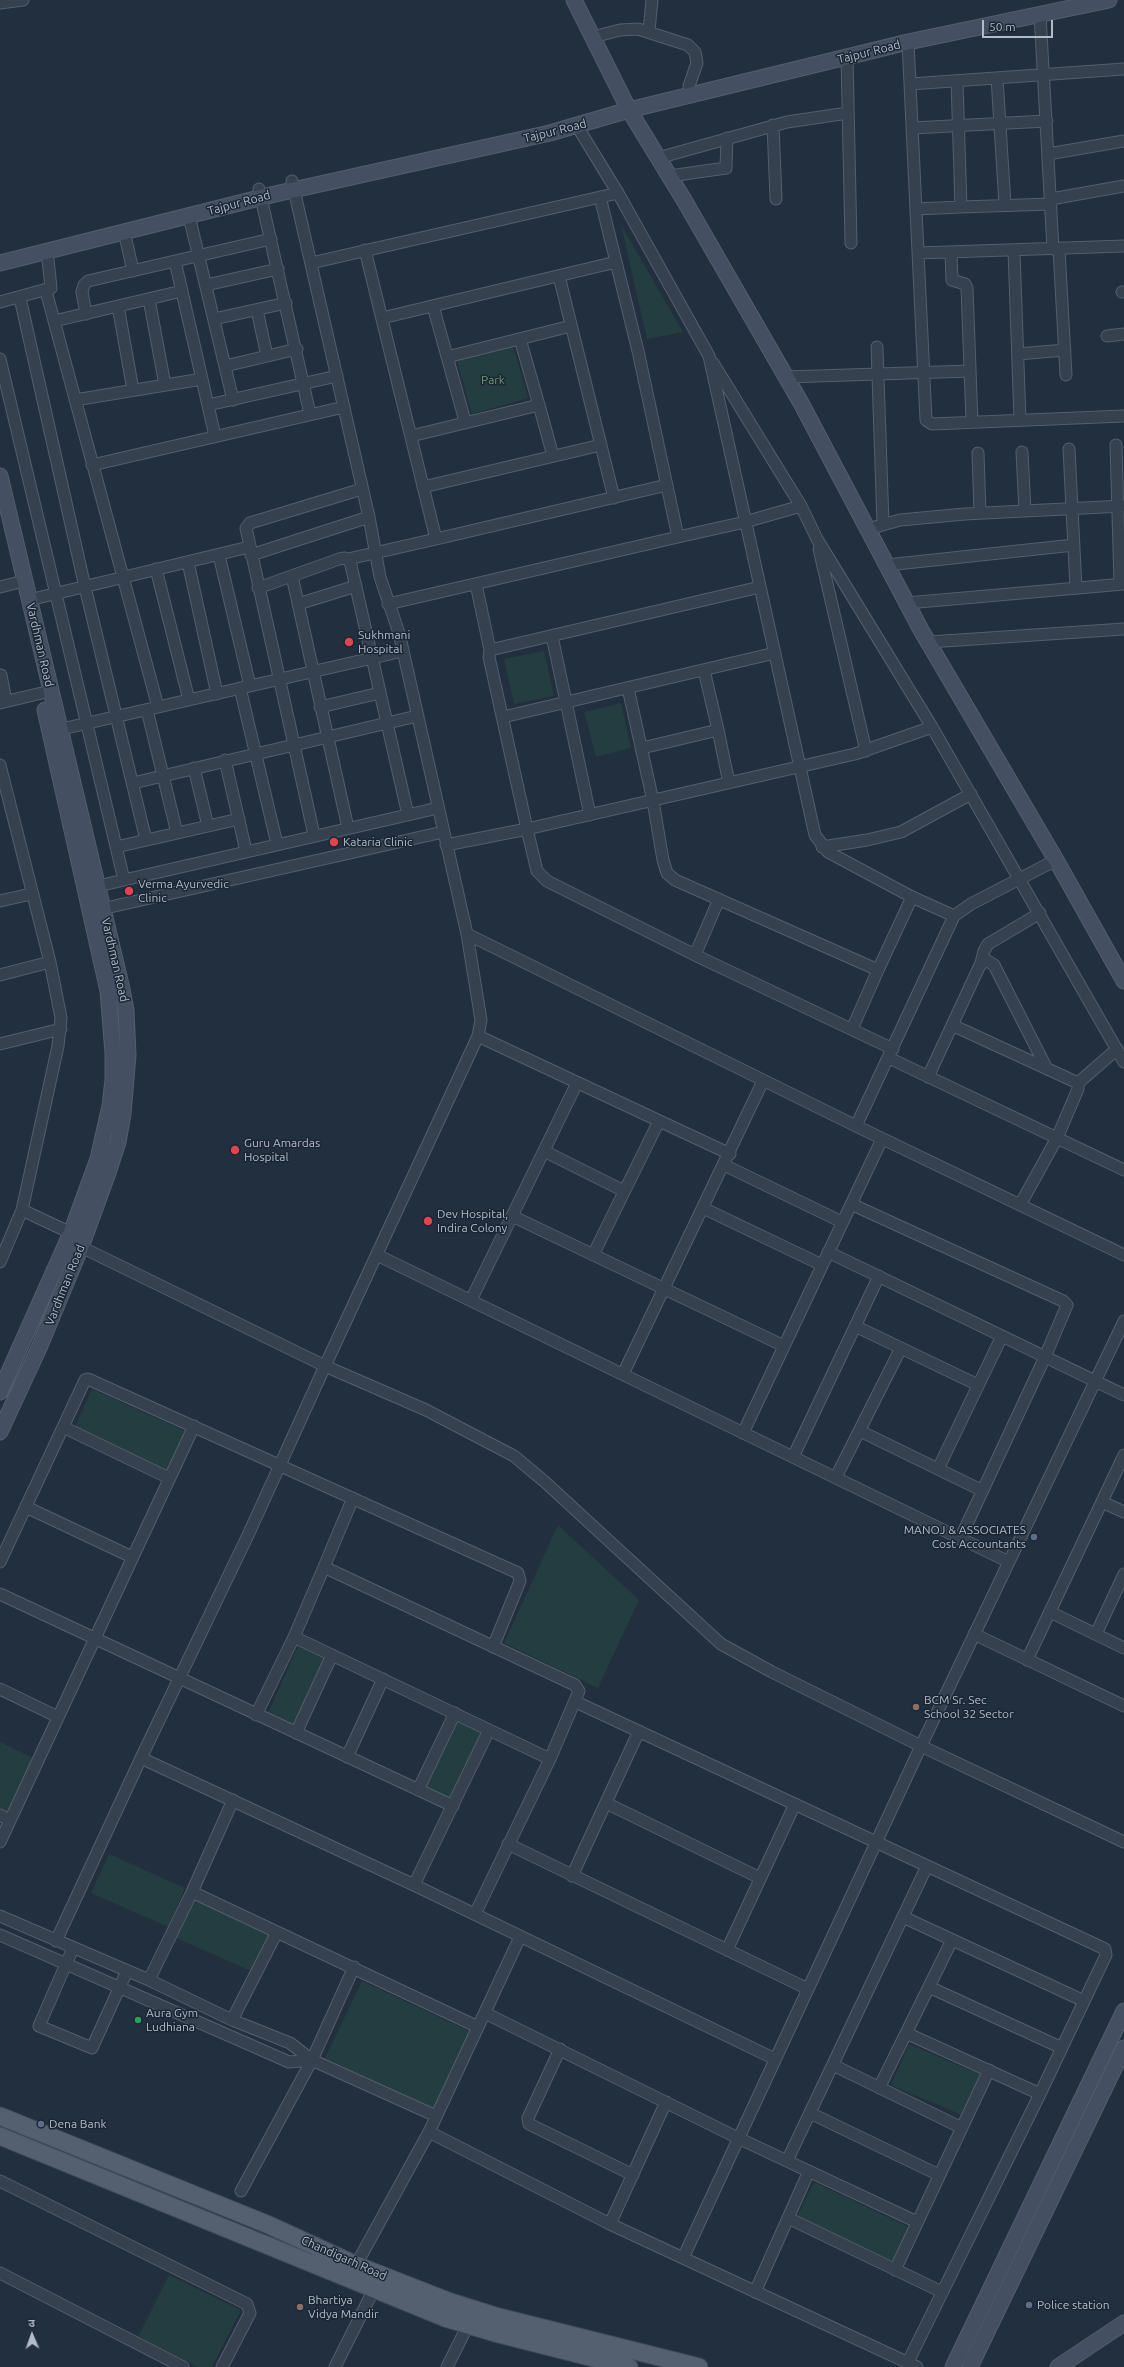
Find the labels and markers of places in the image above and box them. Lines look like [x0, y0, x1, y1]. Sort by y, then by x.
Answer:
place label: Sukhmani Hospital [358, 628, 410, 656]
marker: Sukhmani Hospital [343, 636, 355, 648]
place label: Kataria Clinic [343, 835, 412, 849]
marker: Kataria Clinic [328, 836, 340, 848]
place label: Verma Ayurvedic Clinic [138, 877, 229, 905]
marker: Verma Ayurvedic Clinic [123, 885, 135, 897]
place label: Guru Amardas Hospital [244, 1136, 320, 1164]
marker: Guru Amardas Hospital [229, 1144, 241, 1156]
place label: Dev Hospital, Indira Colony [437, 1207, 508, 1235]
marker: Dev Hospital, Indira Colony [422, 1215, 434, 1227]
place label: MANOJ & ASSOCIATES Cost Accountants [904, 1523, 1026, 1551]
marker: MANOJ & ASSOCIATES Cost Accountants [1029, 1532, 1039, 1542]
place label: BCM Sr. Sec School 32 Sector [924, 1693, 1014, 1721]
marker: BCM Sr. Sec School 32 Sector [911, 1702, 921, 1712]
place label: Aura Gym Ludhiana [146, 2006, 198, 2034]
marker: Aura Gym Ludhiana [133, 2015, 143, 2025]
place label: Dena Bank [49, 2117, 107, 2131]
marker: Dena Bank [36, 2119, 46, 2129]
place label: Bhartiya Vidya Mandir [308, 2293, 379, 2321]
place label: Police station [1037, 2298, 1110, 2312]
marker: Police station [1024, 2300, 1034, 2310]
marker: Bhartiya Vidya Mandir [295, 2302, 305, 2312]

